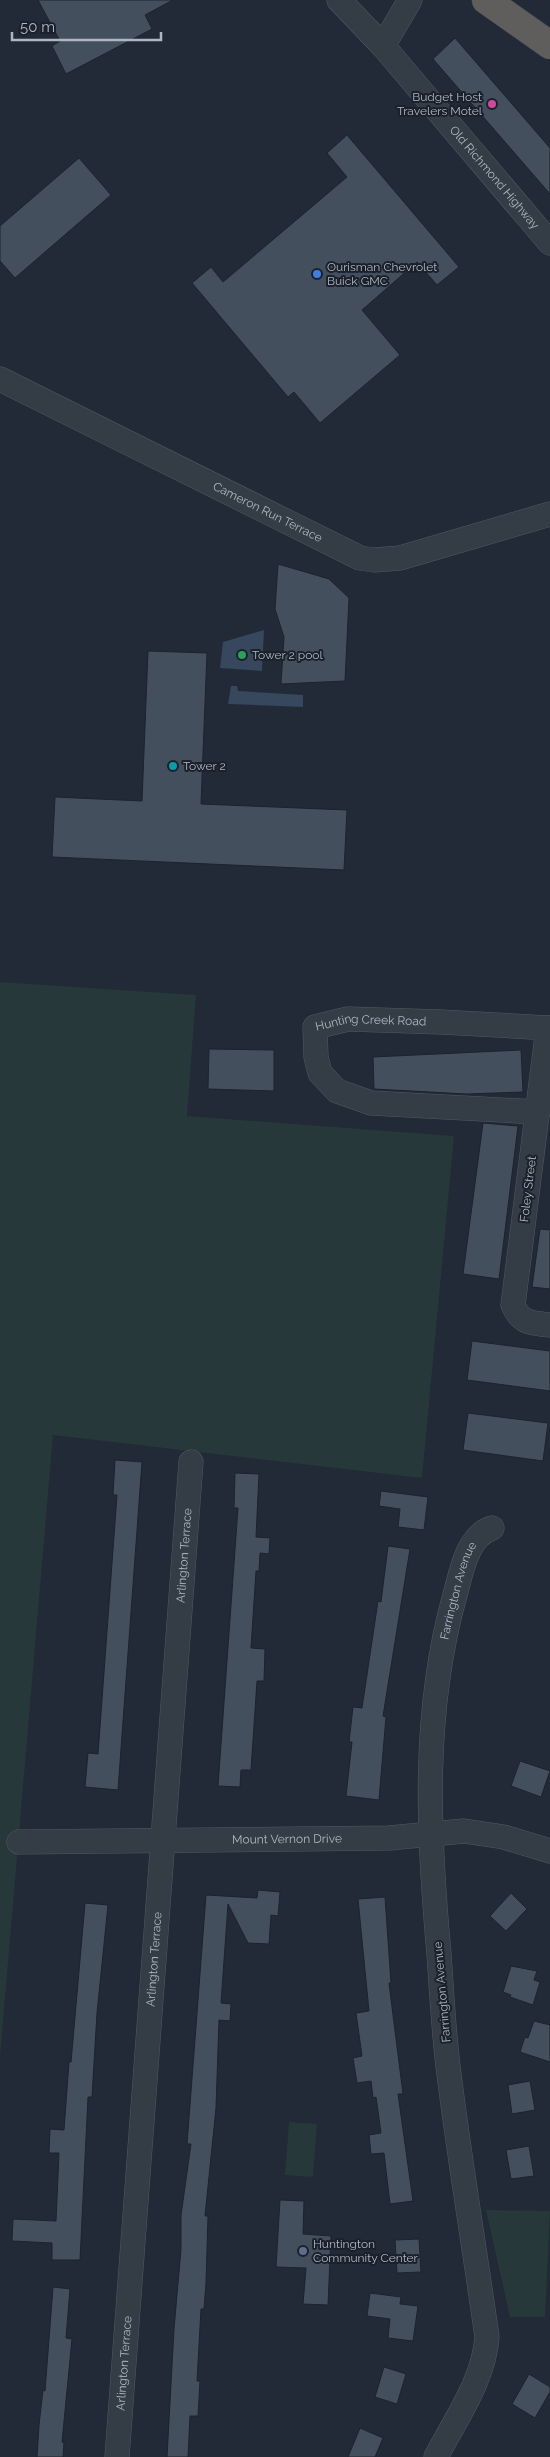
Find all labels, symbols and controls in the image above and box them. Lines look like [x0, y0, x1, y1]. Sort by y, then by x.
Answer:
scale bar [12, 10, 161, 42]
text: 50 m [20, 18, 55, 36]
place label: Budget Host Travelers Motel [397, 90, 483, 118]
marker: Budget Host Travelers Motel [486, 98, 498, 110]
street label: Old Richmond Highway [447, 123, 542, 232]
place label: Ourisman Chevrolet Buick GMC [327, 260, 437, 288]
marker: Ourisman Chevrolet Buick GMC [311, 268, 323, 280]
street label: Cameron Run Terrace [211, 479, 325, 545]
place label: Tower 2 pool [252, 648, 323, 662]
marker: Tower 2 pool [236, 649, 248, 661]
place label: Tower 2 [183, 759, 226, 773]
marker: Tower 2 [167, 760, 179, 772]
street label: Hunting Creek Road [314, 1011, 426, 1034]
street label: Foley Street [517, 1155, 539, 1223]
street label: Arlington Terrace [174, 1508, 195, 1603]
street label: Farrington Avenue [437, 1539, 479, 1641]
street label: Mount Vernon Drive [232, 1832, 342, 1847]
street label: Arlington Terrace [144, 1911, 165, 2007]
street label: Farrington Avenue [431, 1941, 453, 2043]
place label: Huntington Community Center [313, 2237, 419, 2265]
marker: Huntington Community Center [297, 2245, 309, 2257]
street label: Arlington Terrace [113, 2315, 134, 2411]

